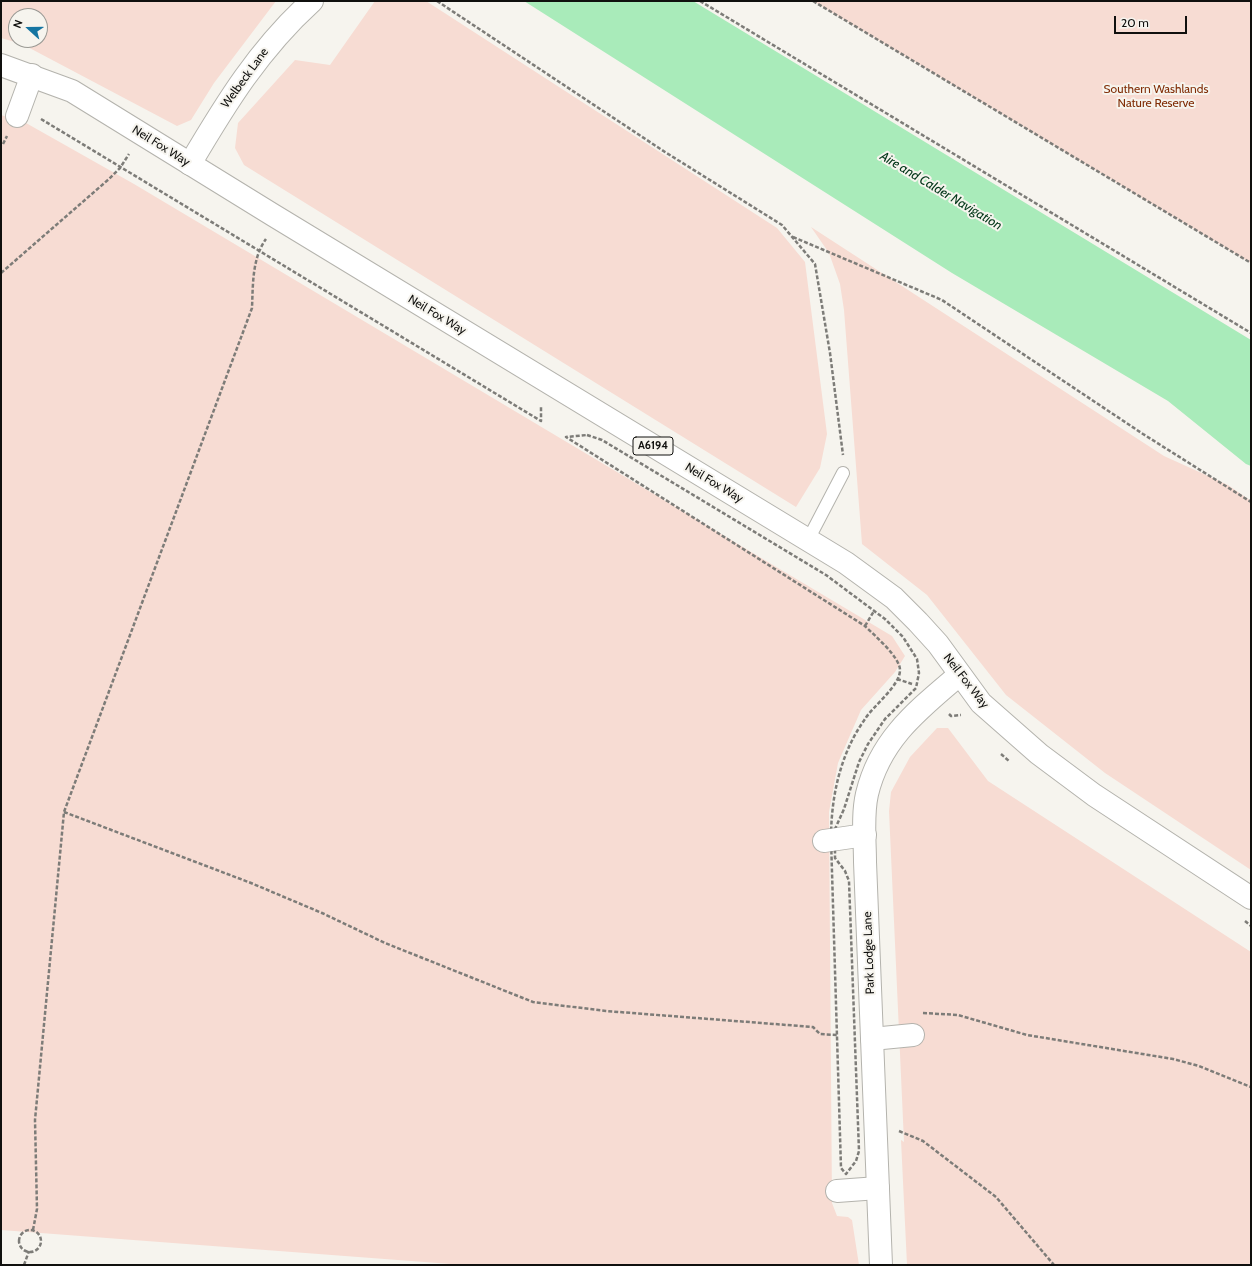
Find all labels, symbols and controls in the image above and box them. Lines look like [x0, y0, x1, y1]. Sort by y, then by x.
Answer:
north arrow [8, 8, 48, 48]
scale bar [1116, 8, 1189, 34]
text: 20 m [1121, 15, 1149, 30]
text: N [10, 18, 26, 30]
street label: Welbeck Lane [218, 45, 272, 111]
park label: Southern Washlands Nature Reserve [1104, 82, 1208, 110]
street label: Neil Fox Way [129, 123, 193, 169]
water label: Aire and Calder Navigation [877, 148, 1005, 234]
street label: Neil Fox Way [405, 292, 469, 338]
road number: A6194 [633, 437, 673, 455]
street label: Neil Fox Way [682, 460, 746, 506]
street label: Neil Fox Way [940, 651, 992, 711]
street label: Park Lodge Lane [860, 911, 878, 995]

